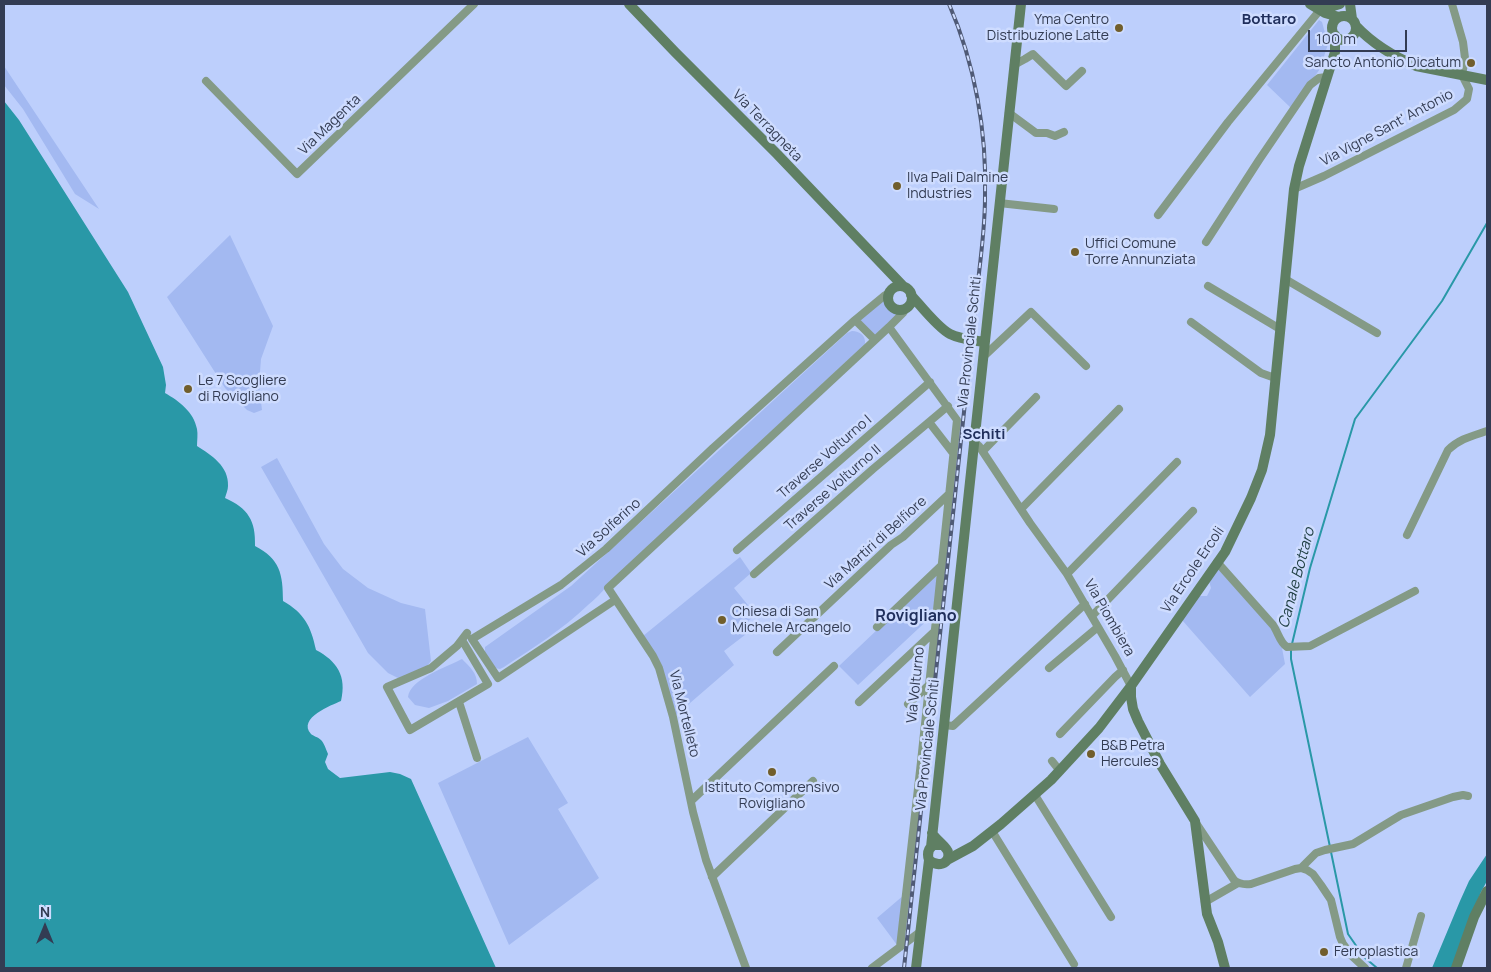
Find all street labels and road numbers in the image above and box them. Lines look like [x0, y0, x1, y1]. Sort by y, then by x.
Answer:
street label: Via Vigne Sant' Antonio [1318, 86, 1456, 170]
street label: Via Terragneta [729, 87, 805, 165]
street label: Via Magenta [296, 91, 364, 159]
street label: Via Provinciale Schiti [955, 276, 985, 408]
street label: Traverse Volturno I [775, 412, 875, 502]
street label: Traverse Volturno II [781, 442, 885, 534]
street label: Via Martiri di Belfiore [822, 493, 930, 593]
street label: Via Solferino [574, 495, 644, 561]
street label: Via Ercole Ercoli [1158, 524, 1228, 616]
street label: Via Piombiera [1080, 576, 1138, 660]
street label: Via Volturno [904, 646, 928, 724]
street label: Via Mortelleto [665, 669, 703, 759]
street label: Via Provinciale Schiti [913, 679, 943, 811]

